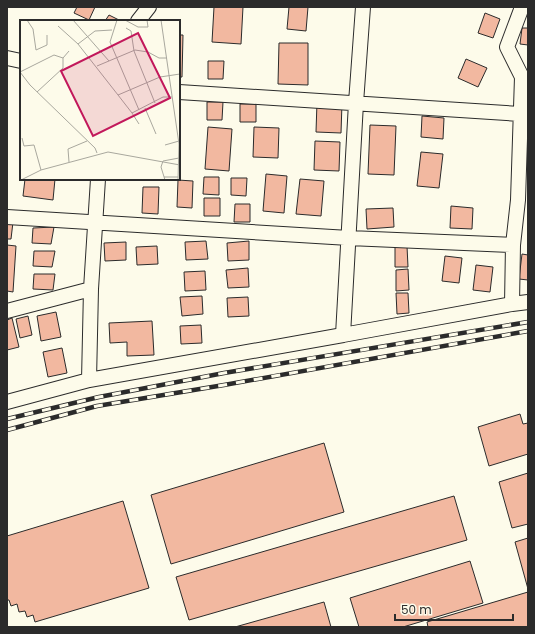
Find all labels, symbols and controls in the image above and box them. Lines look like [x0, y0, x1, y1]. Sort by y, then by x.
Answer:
inset map [20, 20, 180, 180]
scale bar [395, 596, 513, 622]
text: 50 m [401, 601, 432, 618]

